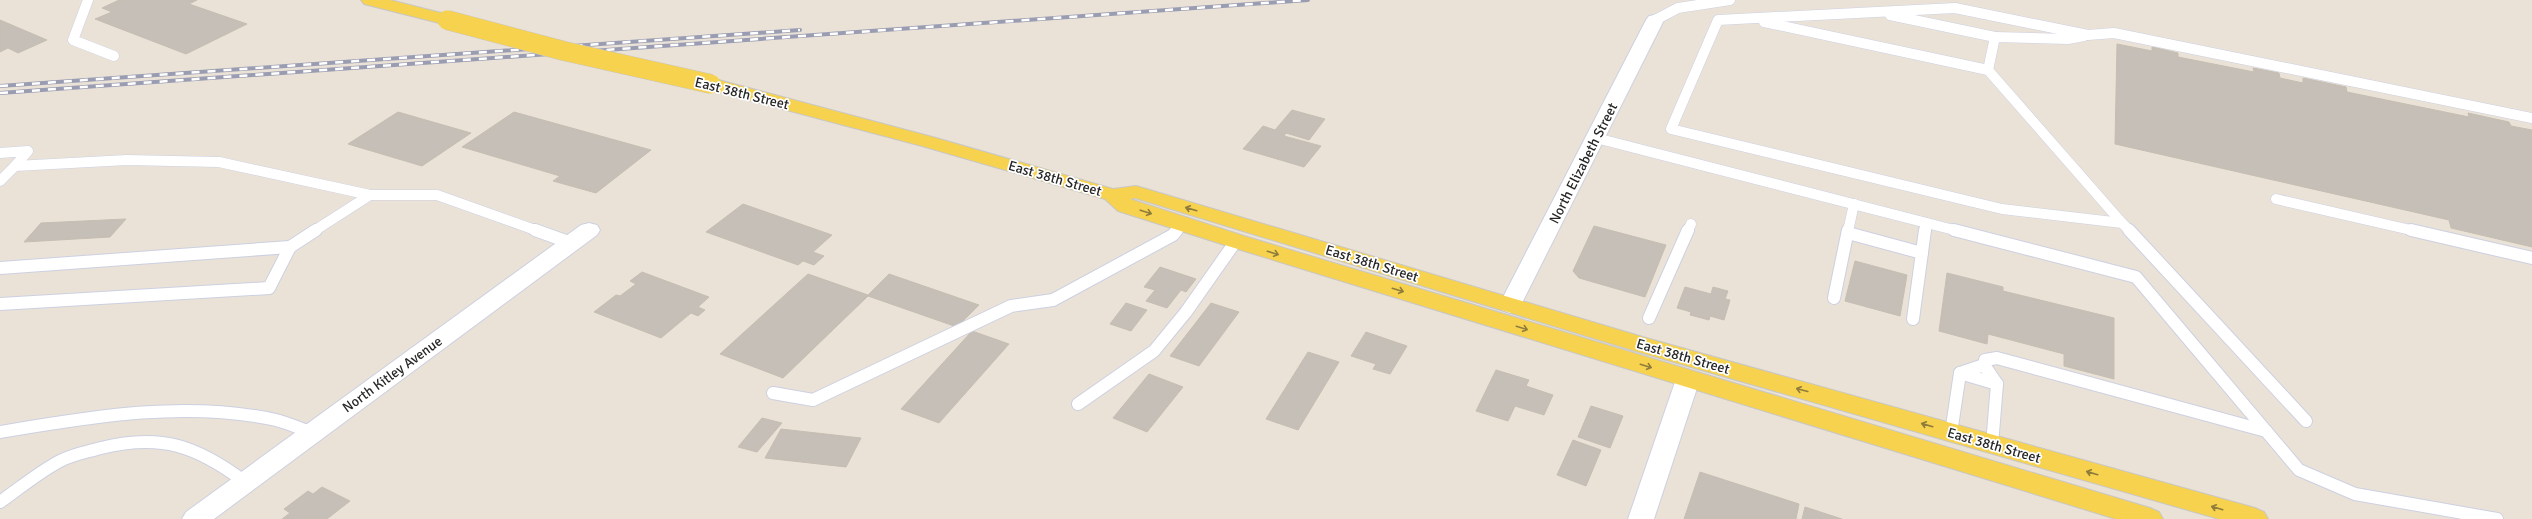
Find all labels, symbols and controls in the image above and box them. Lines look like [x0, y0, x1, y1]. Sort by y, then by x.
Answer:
street label: East 38th Street [693, 74, 791, 113]
street label: North Elizabeth Street [1546, 100, 1621, 227]
street label: East 38th Street [1006, 157, 1104, 200]
one-way arrow [1185, 205, 1198, 212]
one-way arrow [1139, 209, 1151, 217]
street label: East 38th Street [1323, 241, 1420, 286]
one-way arrow [1267, 250, 1280, 257]
one-way arrow [1391, 287, 1404, 294]
one-way arrow [1515, 325, 1528, 332]
street label: North Kitley Avenue [339, 333, 445, 416]
street label: East 38th Street [1634, 335, 1732, 378]
one-way arrow [1640, 363, 1653, 370]
one-way arrow [1795, 386, 1808, 393]
one-way arrow [1920, 421, 1933, 428]
street label: East 38th Street [1945, 424, 2043, 467]
one-way arrow [2086, 469, 2099, 476]
one-way arrow [2211, 504, 2224, 511]

